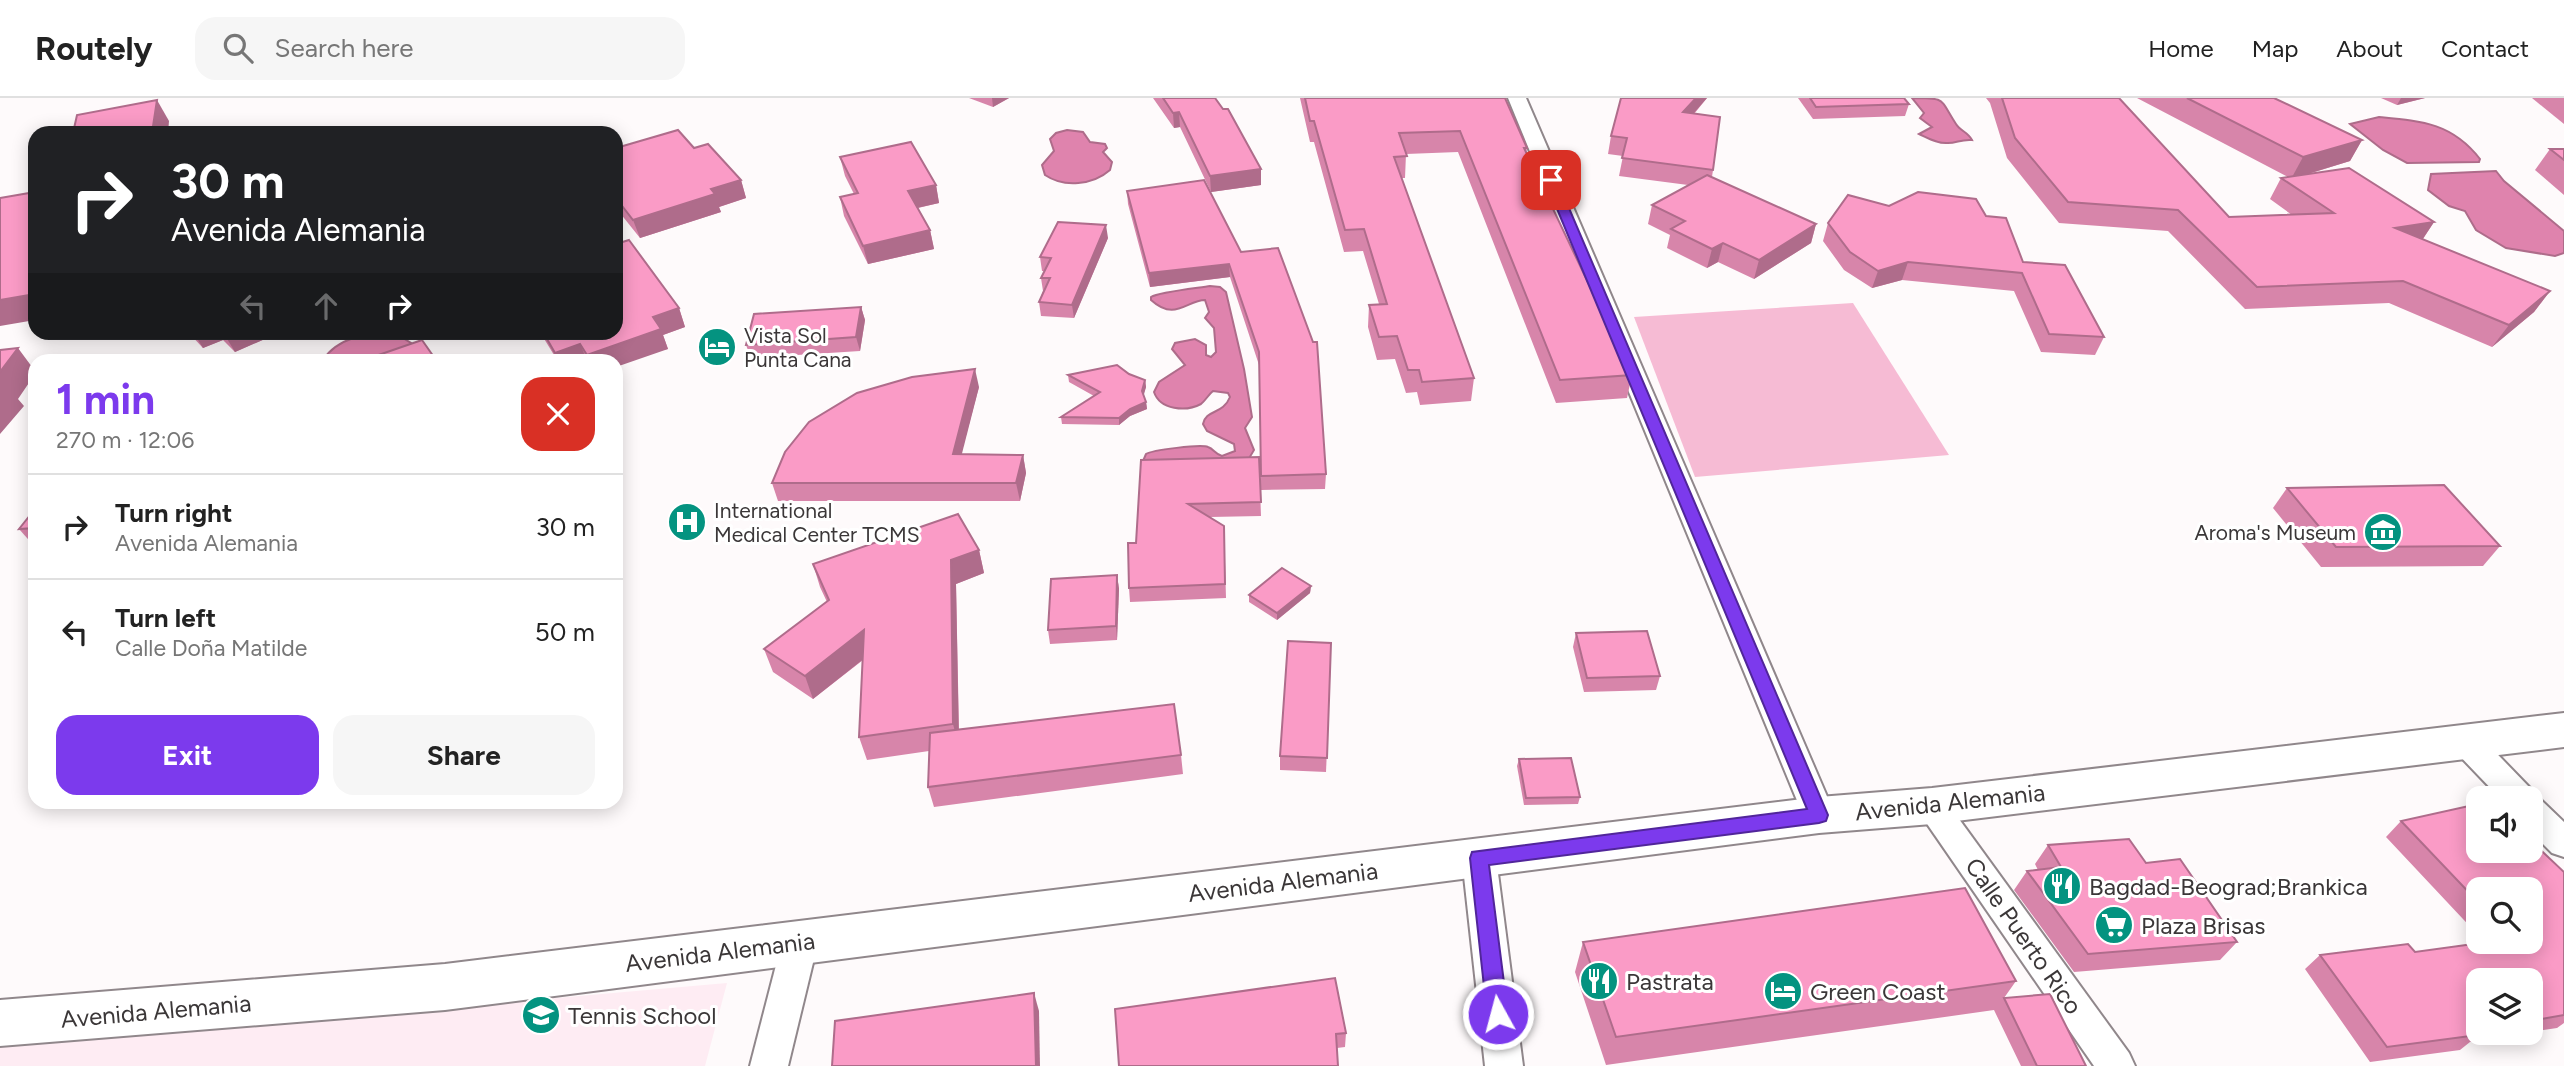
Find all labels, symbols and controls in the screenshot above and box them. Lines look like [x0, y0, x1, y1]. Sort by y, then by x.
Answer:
search box [195, 17, 685, 80]
text: Routely [35, 29, 153, 68]
icon: search [219, 29, 257, 67]
text: Search here [275, 32, 414, 64]
text: Home [2148, 34, 2214, 63]
text: Map [2252, 34, 2298, 63]
text: About [2336, 34, 2403, 63]
text: Contact [2441, 34, 2529, 63]
pin [1521, 150, 1581, 210]
text: 30 m [171, 151, 284, 210]
icon: right [56, 154, 147, 245]
icon: arrive [1532, 161, 1570, 199]
text: Avenida Alemania [171, 211, 426, 249]
icon: left [234, 287, 272, 325]
icon: ahead [307, 287, 345, 325]
icon: right [380, 287, 418, 325]
place label: Vista Sol Punta Cana [744, 323, 852, 372]
hotel icon: Vista Sol Punta Cana [696, 326, 738, 368]
text: 1 min [56, 374, 155, 425]
button: close [521, 377, 595, 451]
text: 270 m · 12:06 [56, 426, 194, 454]
text: Turn right [115, 497, 232, 529]
place label: International Medical Center TCMS [714, 498, 920, 547]
hospital icon: International Medical Center TCMS [666, 501, 708, 543]
icon: right [56, 508, 94, 546]
text: 30 m [536, 511, 595, 543]
museum icon: Aroma's Museum [2362, 511, 2404, 553]
place label: Aroma's Museum [2194, 520, 2356, 545]
text: Avenida Alemania [115, 529, 298, 557]
text: Turn left [115, 602, 216, 634]
icon: left [56, 613, 94, 651]
text: 50 m [535, 616, 595, 648]
text: Calle Doña Matilde [115, 634, 307, 662]
button: Exit [56, 715, 319, 795]
button: Share [333, 715, 595, 795]
street label: Avenida Alemania [1854, 778, 2046, 826]
map controls [2466, 786, 2543, 1045]
button: sound [2466, 786, 2543, 863]
street label: Calle Puerto Rico [1959, 852, 2089, 1020]
street label: Avenida Alemania [1186, 856, 1380, 908]
restaurant icon: Bagdad-Beograd;Brankica [2041, 865, 2083, 907]
place label: Bagdad-Beograd;Brankica [2089, 872, 2368, 901]
button: search [2466, 877, 2543, 954]
supermarket icon: Plaza Brisas [2093, 904, 2135, 946]
place label: Plaza Brisas [2141, 911, 2265, 940]
street label: Avenida Alemania [623, 926, 817, 978]
restaurant icon: Pastrata [1578, 960, 1620, 1002]
place label: Pastrata [1626, 967, 1714, 996]
button: layers [2466, 968, 2543, 1045]
hotel icon: Green Coast [1762, 970, 1804, 1012]
position arrow [1461, 977, 1535, 1051]
place label: Green Coast [1810, 977, 1946, 1006]
street label: Avenida Alemania [60, 988, 252, 1034]
school or university icon: Tennis School [520, 994, 562, 1036]
place label: Tennis School [568, 1001, 717, 1030]

